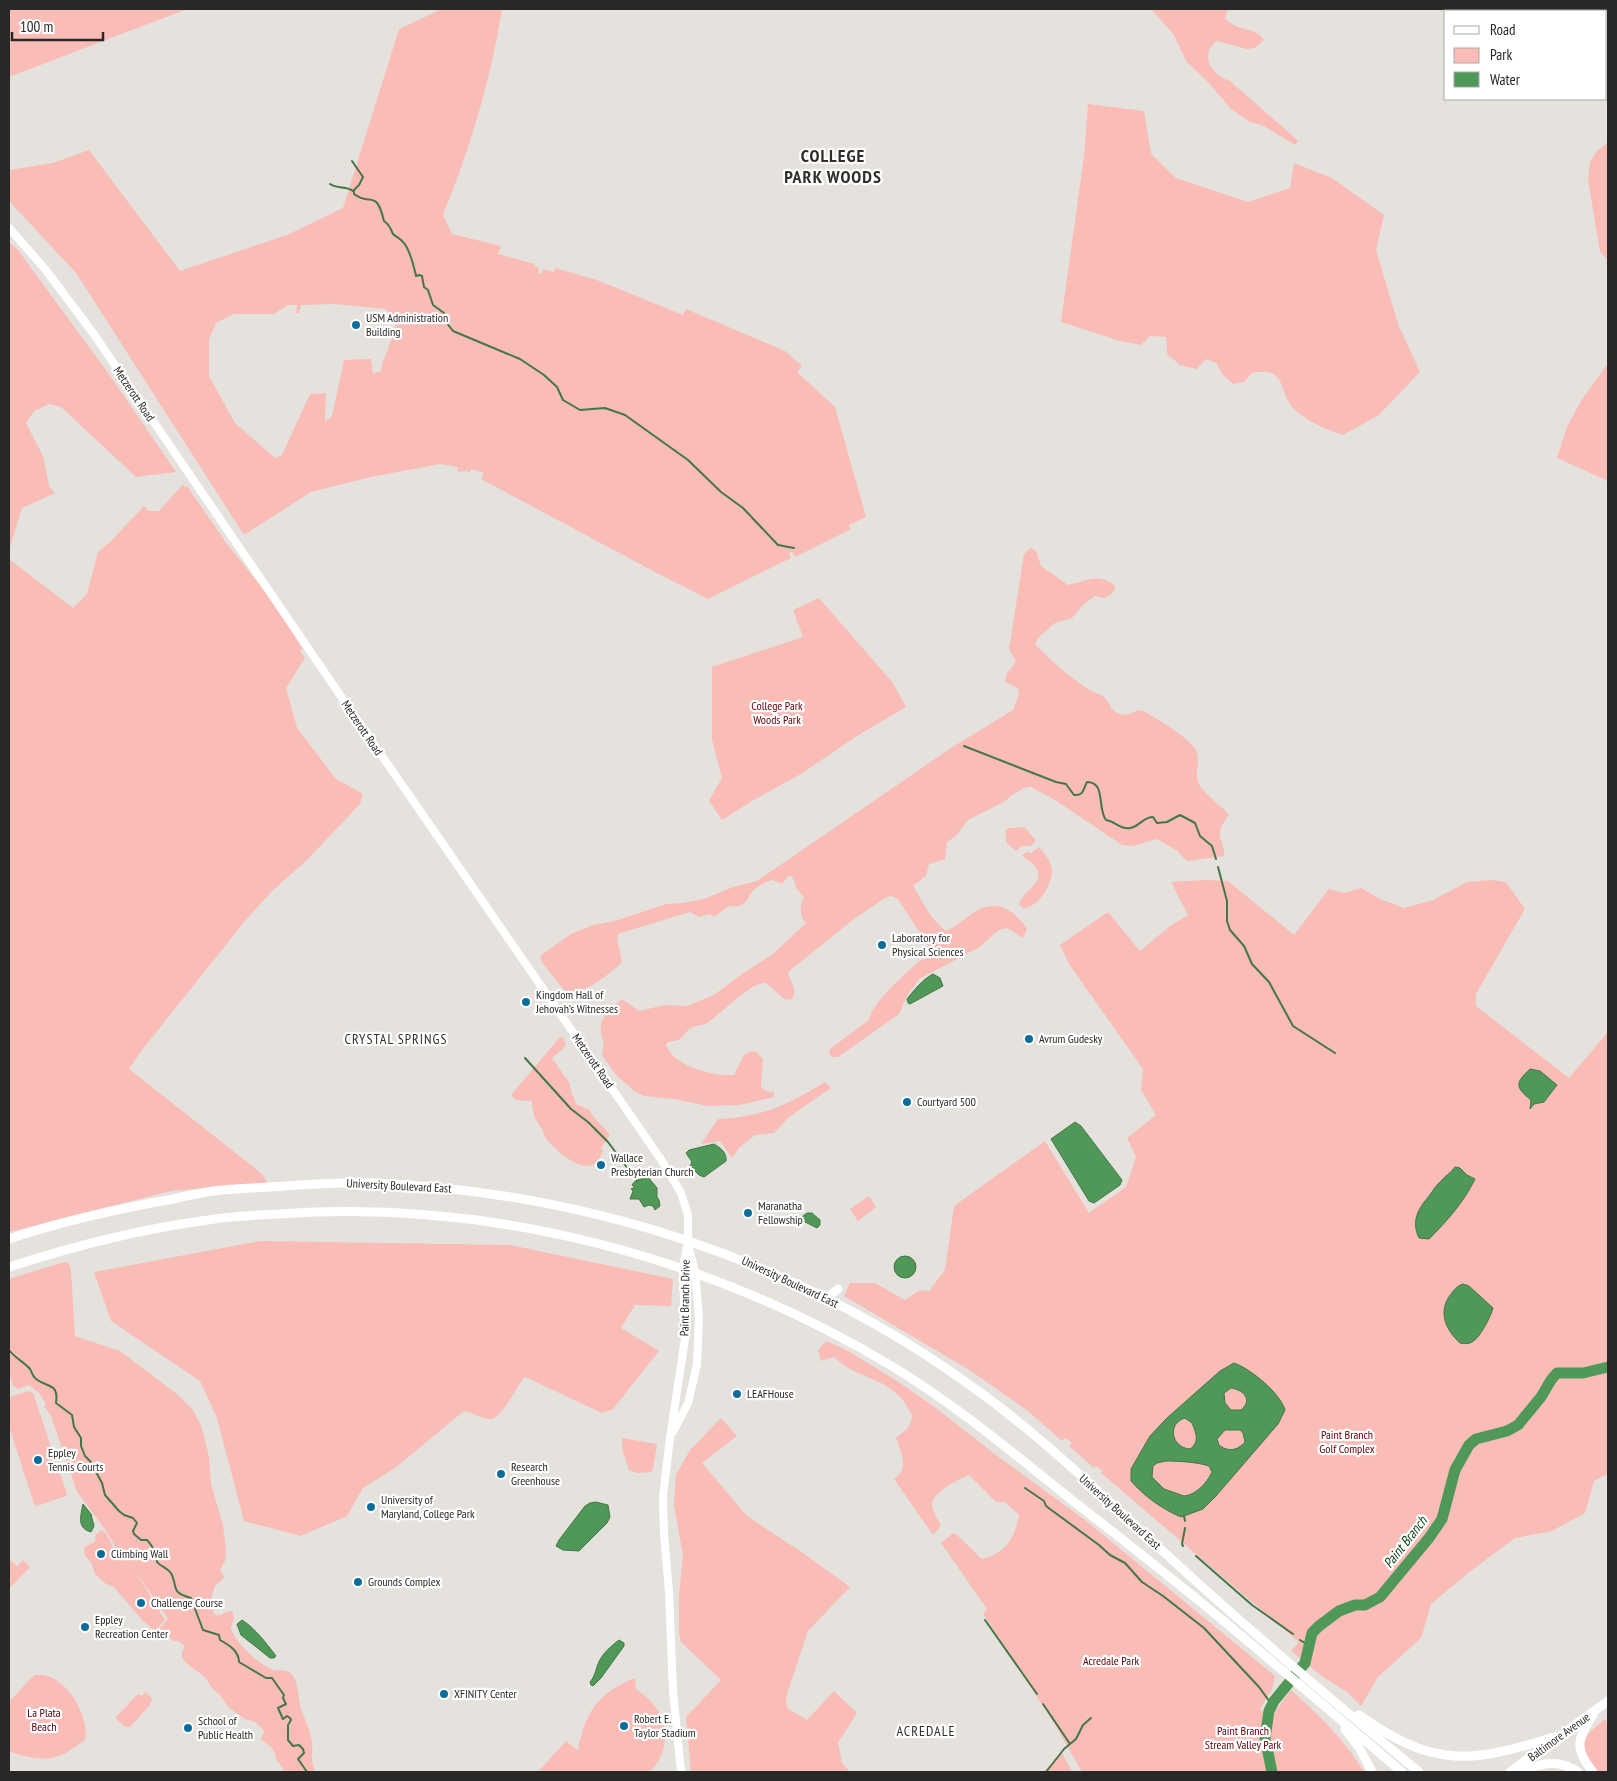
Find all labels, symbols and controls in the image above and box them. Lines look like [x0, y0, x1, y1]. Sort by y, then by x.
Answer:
scale bar [12, 10, 104, 42]
legend [1444, 10, 1607, 100]
text: 100 m [20, 17, 53, 36]
text: Road [1490, 20, 1516, 39]
text: Park [1490, 45, 1512, 64]
text: Water [1490, 70, 1521, 89]
district label: COLLEGE PARK WOODS [784, 144, 882, 188]
place label: USM Administration Building [366, 310, 448, 339]
marker: USM Administration Building [350, 319, 362, 331]
street label: Metzerott Road [111, 363, 158, 424]
street label: Metzerott Road [339, 697, 386, 758]
park label: College Park Woods Park [751, 698, 803, 727]
place label: Laboratory for Physical Sciences [892, 930, 964, 959]
marker: Laboratory for Physical Sciences [876, 939, 888, 951]
place label: Kingdom Hall of Jehovah’s Witnesses [535, 987, 618, 1016]
marker: Kingdom Hall of Jehovah’s Witnesses [520, 996, 532, 1008]
district label: CRYSTAL SPRINGS [345, 1030, 447, 1048]
street label: Metzerott Road [569, 1031, 618, 1091]
place label: Avrum Gudesky [1039, 1031, 1103, 1046]
marker: Avrum Gudesky [1023, 1033, 1035, 1045]
place label: Courtyard 500 [917, 1094, 976, 1109]
marker: Courtyard 500 [901, 1096, 913, 1108]
place label: Wallace Presbyterian Church [611, 1150, 693, 1179]
marker: Wallace Presbyterian Church [595, 1159, 607, 1171]
street label: University Boulevard East [346, 1175, 453, 1196]
place label: Maranatha Fellowship [758, 1198, 803, 1227]
marker: Maranatha Fellowship [742, 1207, 754, 1219]
street label: University Boulevard East [739, 1253, 842, 1311]
street label: Paint Branch Drive [676, 1260, 693, 1336]
place label: LEAFHouse [747, 1386, 794, 1401]
marker: LEAFHouse [731, 1388, 743, 1400]
park label: Paint Branch Golf Complex [1319, 1427, 1375, 1456]
place label: Eppley Tennis Courts [48, 1445, 103, 1474]
marker: Eppley Tennis Courts [32, 1454, 44, 1466]
place label: Research Greenhouse [511, 1459, 560, 1488]
marker: Research Greenhouse [495, 1468, 507, 1480]
street label: University Boulevard East [1076, 1471, 1165, 1553]
place label: University of Maryland, College Park [381, 1492, 475, 1521]
marker: University of Maryland, College Park [365, 1501, 377, 1513]
water label: Paint Branch [1379, 1512, 1431, 1572]
place label: Climbing Wall [111, 1546, 169, 1561]
marker: Climbing Wall [95, 1548, 107, 1560]
place label: Grounds Complex [368, 1574, 441, 1589]
marker: Grounds Complex [352, 1576, 364, 1588]
place label: Challenge Course [151, 1595, 223, 1610]
marker: Challenge Course [135, 1597, 147, 1609]
place label: Eppley Recreation Center [95, 1612, 169, 1641]
marker: Eppley Recreation Center [79, 1621, 91, 1633]
park label: Acredale Park [1083, 1653, 1139, 1668]
place label: XFINITY Center [454, 1686, 517, 1701]
marker: XFINITY Center [438, 1688, 450, 1700]
park label: La Plata Beach [27, 1705, 61, 1734]
street label: Baltimore Avenue [1525, 1709, 1593, 1764]
place label: Robert E. Taylor Stadium [634, 1711, 696, 1740]
place label: School of Public Health [198, 1713, 253, 1742]
marker: Robert E. Taylor Stadium [618, 1720, 630, 1732]
marker: School of Public Health [182, 1722, 194, 1734]
district label: ACREDALE [897, 1722, 955, 1740]
park label: Paint Branch Stream Valley Park [1205, 1723, 1281, 1752]

